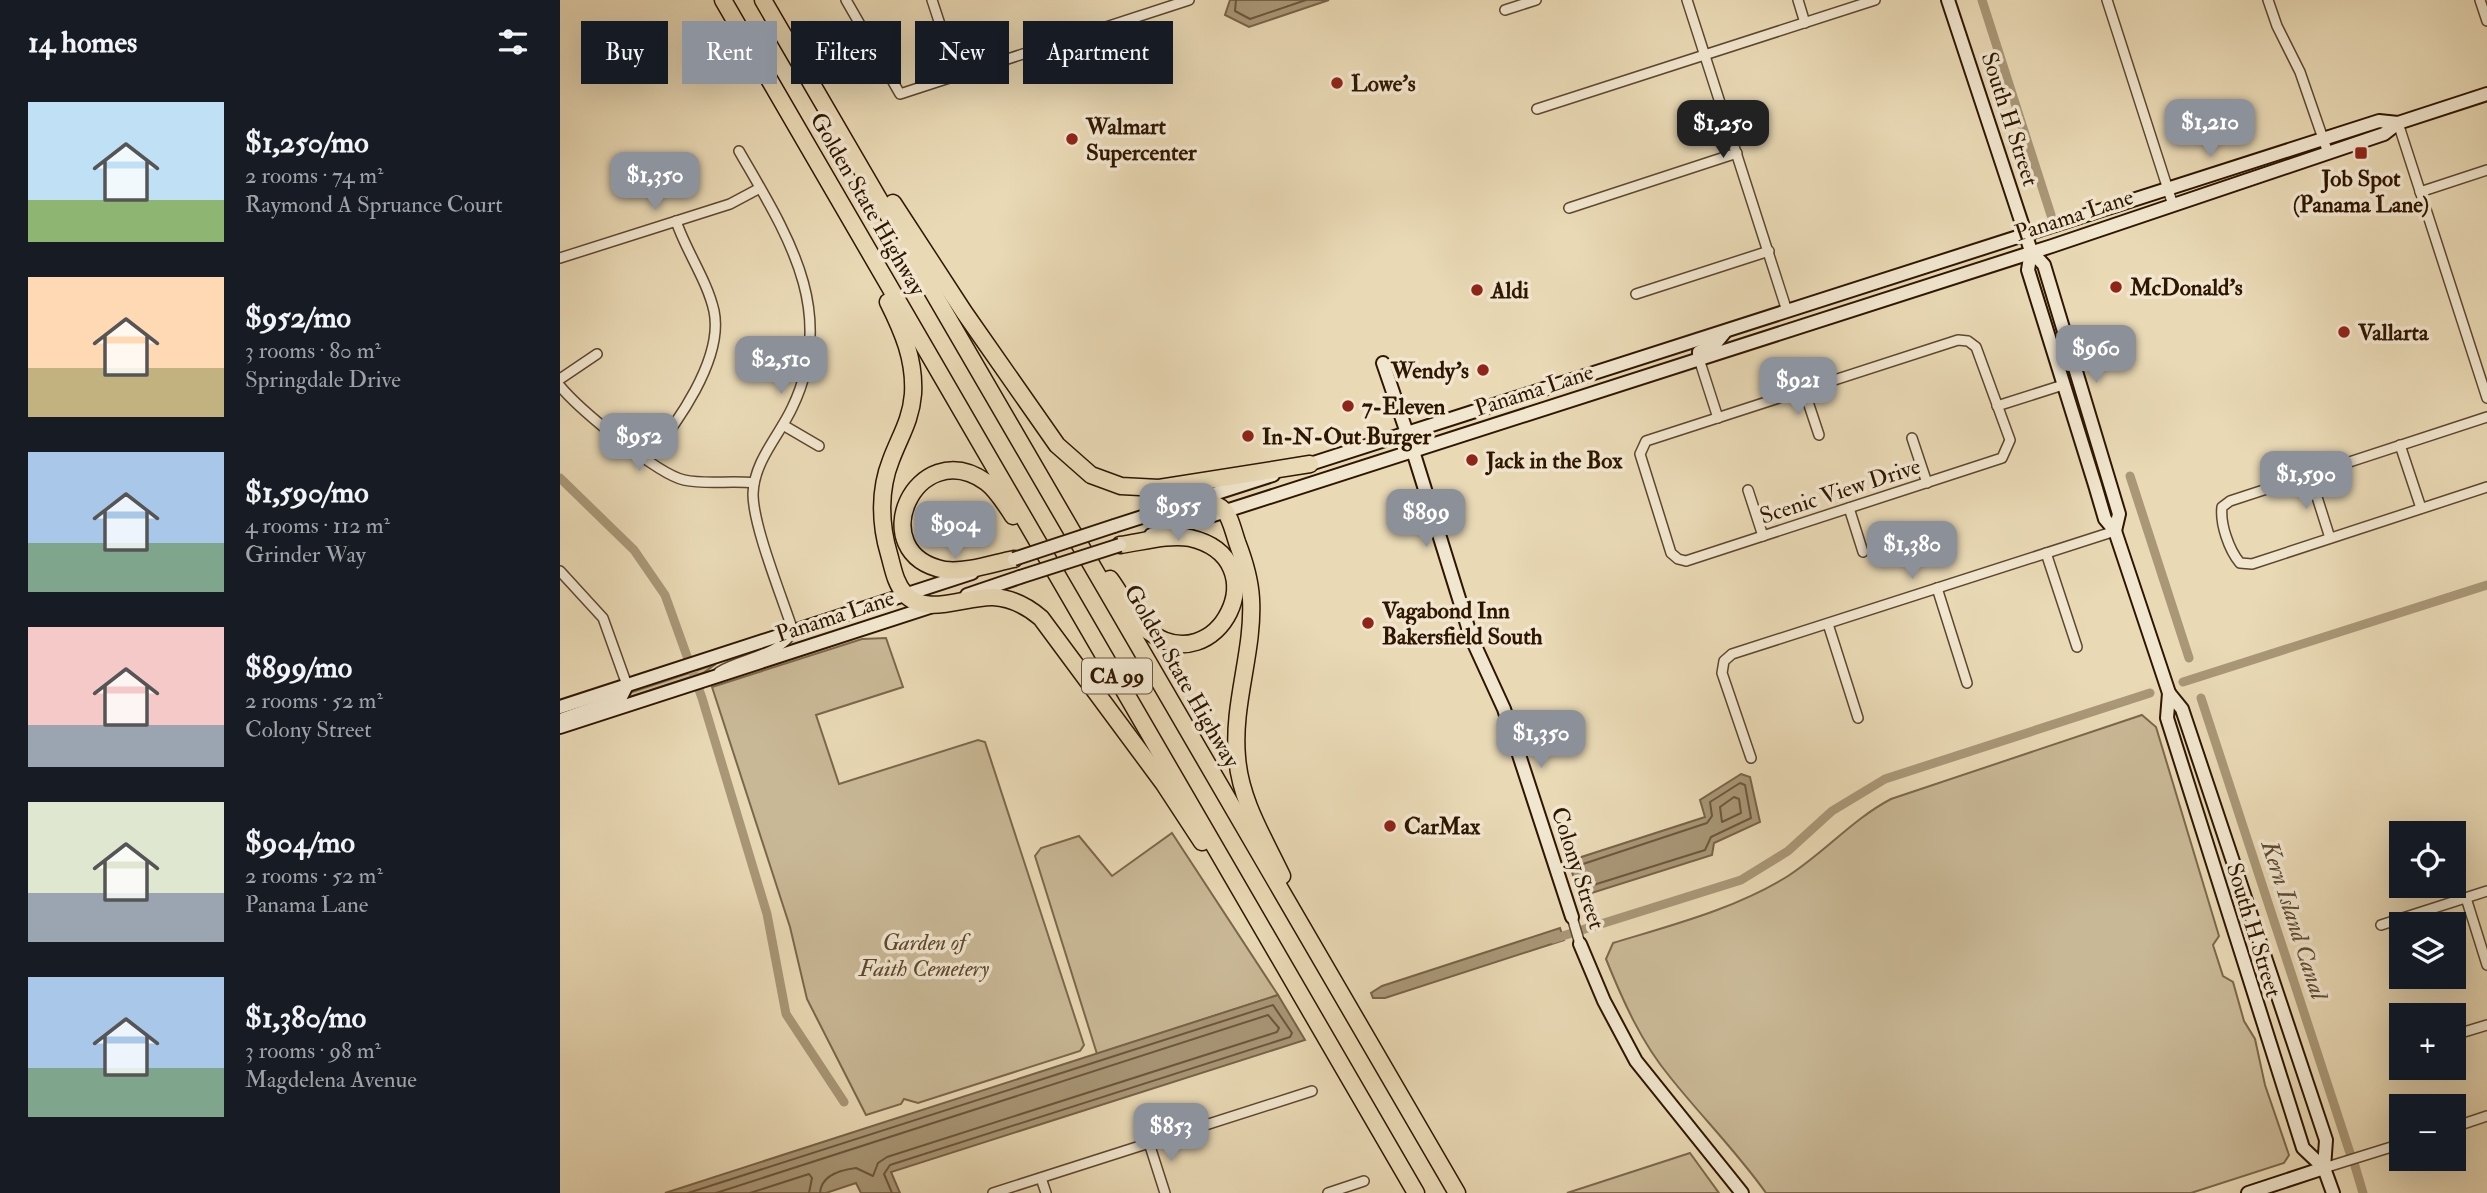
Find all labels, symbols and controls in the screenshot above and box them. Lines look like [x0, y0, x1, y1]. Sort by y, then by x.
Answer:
chip: Buy [581, 21, 668, 84]
chip: Rent [682, 21, 777, 84]
chip: Filters [791, 21, 901, 84]
chip: New [915, 21, 1009, 84]
chip: Apartment [1023, 21, 1173, 84]
icon: filters [494, 23, 532, 61]
text: 14 homes [28, 24, 137, 61]
street label: South H Street [1975, 48, 2045, 190]
place label: Lowe's [1351, 69, 1416, 98]
marker: Lowe's [1329, 75, 1345, 91]
pin: $1,250 [1666, 100, 1780, 160]
pin: $1,210 [2153, 100, 2267, 159]
street label: Golden State Highway [804, 107, 933, 302]
text: $1,210 [2181, 107, 2239, 136]
text: $1,250 [1693, 108, 1753, 137]
place label: Walmart Supercenter [1085, 112, 1197, 168]
text: $1,250/mo [245, 124, 369, 161]
icon: home [84, 130, 168, 214]
marker: Walmart Supercenter [1064, 131, 1080, 147]
marker: Job Spot (Panama Lane) [2353, 145, 2369, 161]
pin: $1,350 [598, 152, 712, 212]
text: $1,350 [626, 160, 684, 189]
text: 2 rooms · 74 m² [245, 161, 384, 190]
place label: Job Spot (Panama Lane) [2293, 164, 2429, 219]
street label: Panama Lane [2011, 182, 2138, 248]
text: Raymond A Spruance Court [245, 190, 503, 219]
place label: McDonald's [2129, 273, 2243, 302]
place label: Aldi [1490, 276, 1529, 305]
marker: McDonald's [2108, 279, 2124, 295]
marker: Aldi [1469, 282, 1485, 298]
text: $952/mo [245, 299, 351, 336]
icon: home [84, 305, 168, 389]
place label: Vallarta [2357, 318, 2430, 347]
marker: Vallarta [2336, 324, 2352, 340]
pin: $960 [2055, 326, 2137, 385]
text: $960 [2072, 333, 2120, 362]
text: 3 rooms · 80 m² [245, 336, 381, 365]
pin: $2,510 [724, 336, 838, 396]
text: $2,510 [751, 344, 811, 373]
place label: Wendy's [1390, 356, 1469, 386]
street label: Panama Lane [1471, 357, 1598, 423]
pin: $921 [1757, 358, 1839, 417]
marker: Wendy's [1475, 362, 1491, 378]
text: Springdale Drive [245, 365, 401, 394]
text: $921 [1776, 365, 1820, 394]
place label: 7-Eleven [1362, 392, 1446, 421]
marker: 7-Eleven [1340, 398, 1356, 414]
pin: $952 [598, 414, 680, 473]
text: $952 [616, 421, 662, 450]
place label: In-N-Out Burger [1262, 422, 1431, 452]
marker: In-N-Out Burger [1240, 428, 1256, 444]
place label: Jack in the Box [1485, 446, 1623, 476]
street label: Scenic View Drive [1756, 451, 1924, 531]
marker: Jack in the Box [1464, 452, 1480, 468]
pin: $1,590 [2249, 452, 2363, 511]
text: $1,590 [2276, 459, 2336, 488]
text: $1,590/mo [245, 474, 369, 511]
icon: home [84, 480, 168, 564]
pin: $955 [1137, 484, 1219, 543]
pin: $899 [1385, 490, 1467, 549]
text: $955 [1155, 491, 1201, 520]
text: $899 [1402, 497, 1450, 526]
pin: $904 [914, 502, 996, 561]
text: $904 [931, 509, 979, 538]
text: 4 rooms · 112 m² [245, 511, 390, 540]
pin: $1,380 [1855, 522, 1969, 581]
text: $1,380 [1883, 529, 1941, 558]
text: Grinder Way [245, 540, 366, 569]
street label: Golden State Highway [1118, 579, 1247, 774]
street label: Panama Lane [772, 583, 899, 649]
place label: Vagabond Inn Bakersfield South [1381, 596, 1543, 651]
marker: Vagabond Inn Bakersfield South [1360, 615, 1376, 631]
text: $899/mo [245, 649, 352, 686]
icon: home [84, 655, 168, 739]
road number: CA 99 [1082, 658, 1152, 694]
text: 2 rooms · 52 m² [245, 686, 383, 715]
pin: $1,350 [1484, 710, 1598, 770]
text: Colony Street [245, 715, 372, 744]
text: $1,350 [1512, 718, 1570, 747]
street label: Colony Street [1545, 803, 1611, 933]
place label: CarMax [1404, 812, 1481, 841]
marker: CarMax [1382, 818, 1398, 834]
map controls [2389, 821, 2466, 1171]
button: locate [2389, 821, 2466, 898]
text: $904/mo [245, 824, 355, 861]
icon: home [84, 830, 168, 914]
water label: Kern Island Canal [2253, 836, 2335, 1006]
street label: South H Street [2220, 859, 2288, 1001]
text: 2 rooms · 52 m² [245, 861, 383, 890]
text: Panama Lane [245, 890, 368, 919]
button: layers [2389, 912, 2466, 989]
park label: Garden of Faith Cemetery [858, 928, 989, 983]
text: $1,380/mo [245, 999, 366, 1036]
button: + [2389, 1003, 2466, 1080]
icon: home [84, 1005, 168, 1089]
text: 3 rooms · 98 m² [245, 1036, 381, 1065]
text: Magdelena Avenue [245, 1065, 417, 1094]
button: − [2389, 1094, 2466, 1171]
pin: $853 [1130, 1104, 1212, 1163]
text: $853 [1150, 1111, 1192, 1140]

